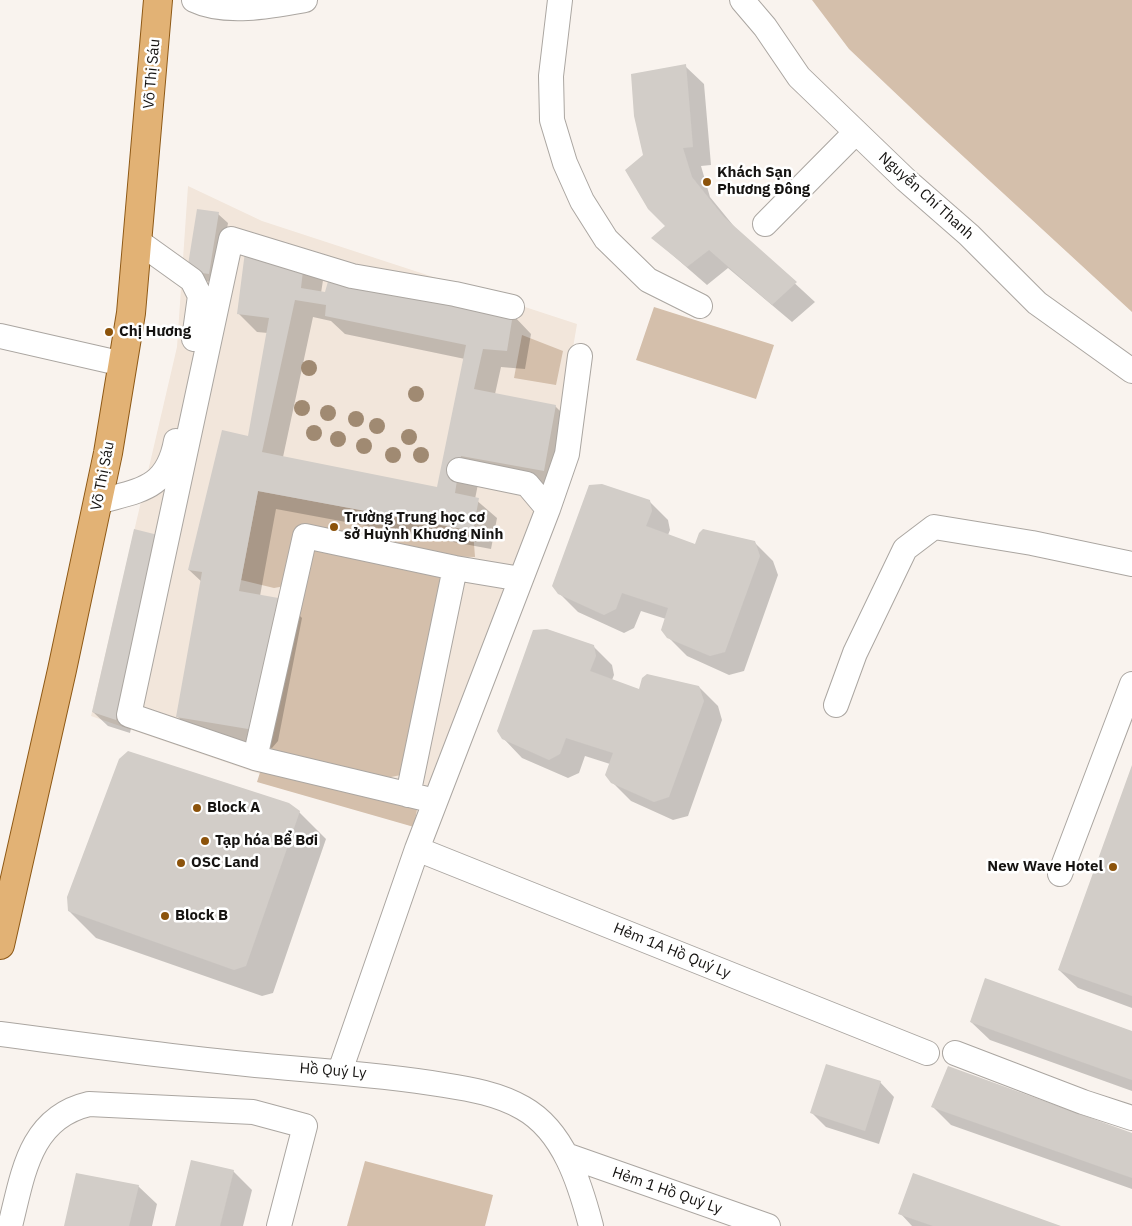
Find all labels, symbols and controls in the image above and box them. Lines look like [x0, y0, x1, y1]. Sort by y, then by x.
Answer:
street label: Võ Thị Sáu [140, 38, 164, 110]
street label: Nguyễn Chí Thanh [875, 149, 977, 243]
place label: Khách Sạn Phương Đông [717, 164, 810, 199]
marker: Khách Sạn Phương Đông [701, 176, 713, 188]
place label: Chị Hương [119, 323, 191, 341]
marker: Chị Hương [103, 326, 115, 338]
street label: Võ Thị Sáu [87, 440, 119, 512]
place label: Trường Trung học cơ sở Huỳnh Khương Ninh [344, 509, 503, 544]
marker: Trường Trung học cơ sở Huỳnh Khương Ninh [328, 521, 340, 533]
place label: Block A [207, 799, 260, 817]
marker: Block A [191, 802, 203, 814]
place label: Tạp hóa Bể Bơi [215, 832, 318, 850]
marker: Tạp hóa Bể Bơi [199, 835, 211, 847]
place label: OSC Land [191, 854, 259, 872]
marker: OSC Land [175, 857, 187, 869]
place label: New Wave Hotel [987, 858, 1103, 876]
marker: New Wave Hotel [1107, 861, 1119, 873]
place label: Block B [175, 907, 228, 925]
marker: Block B [159, 910, 171, 922]
street label: Hẻm 1A Hồ Quý Ly [611, 919, 733, 983]
street label: Hồ Quý Ly [299, 1060, 367, 1082]
street label: Hẻm 1 Hồ Quý Ly [610, 1164, 724, 1218]

